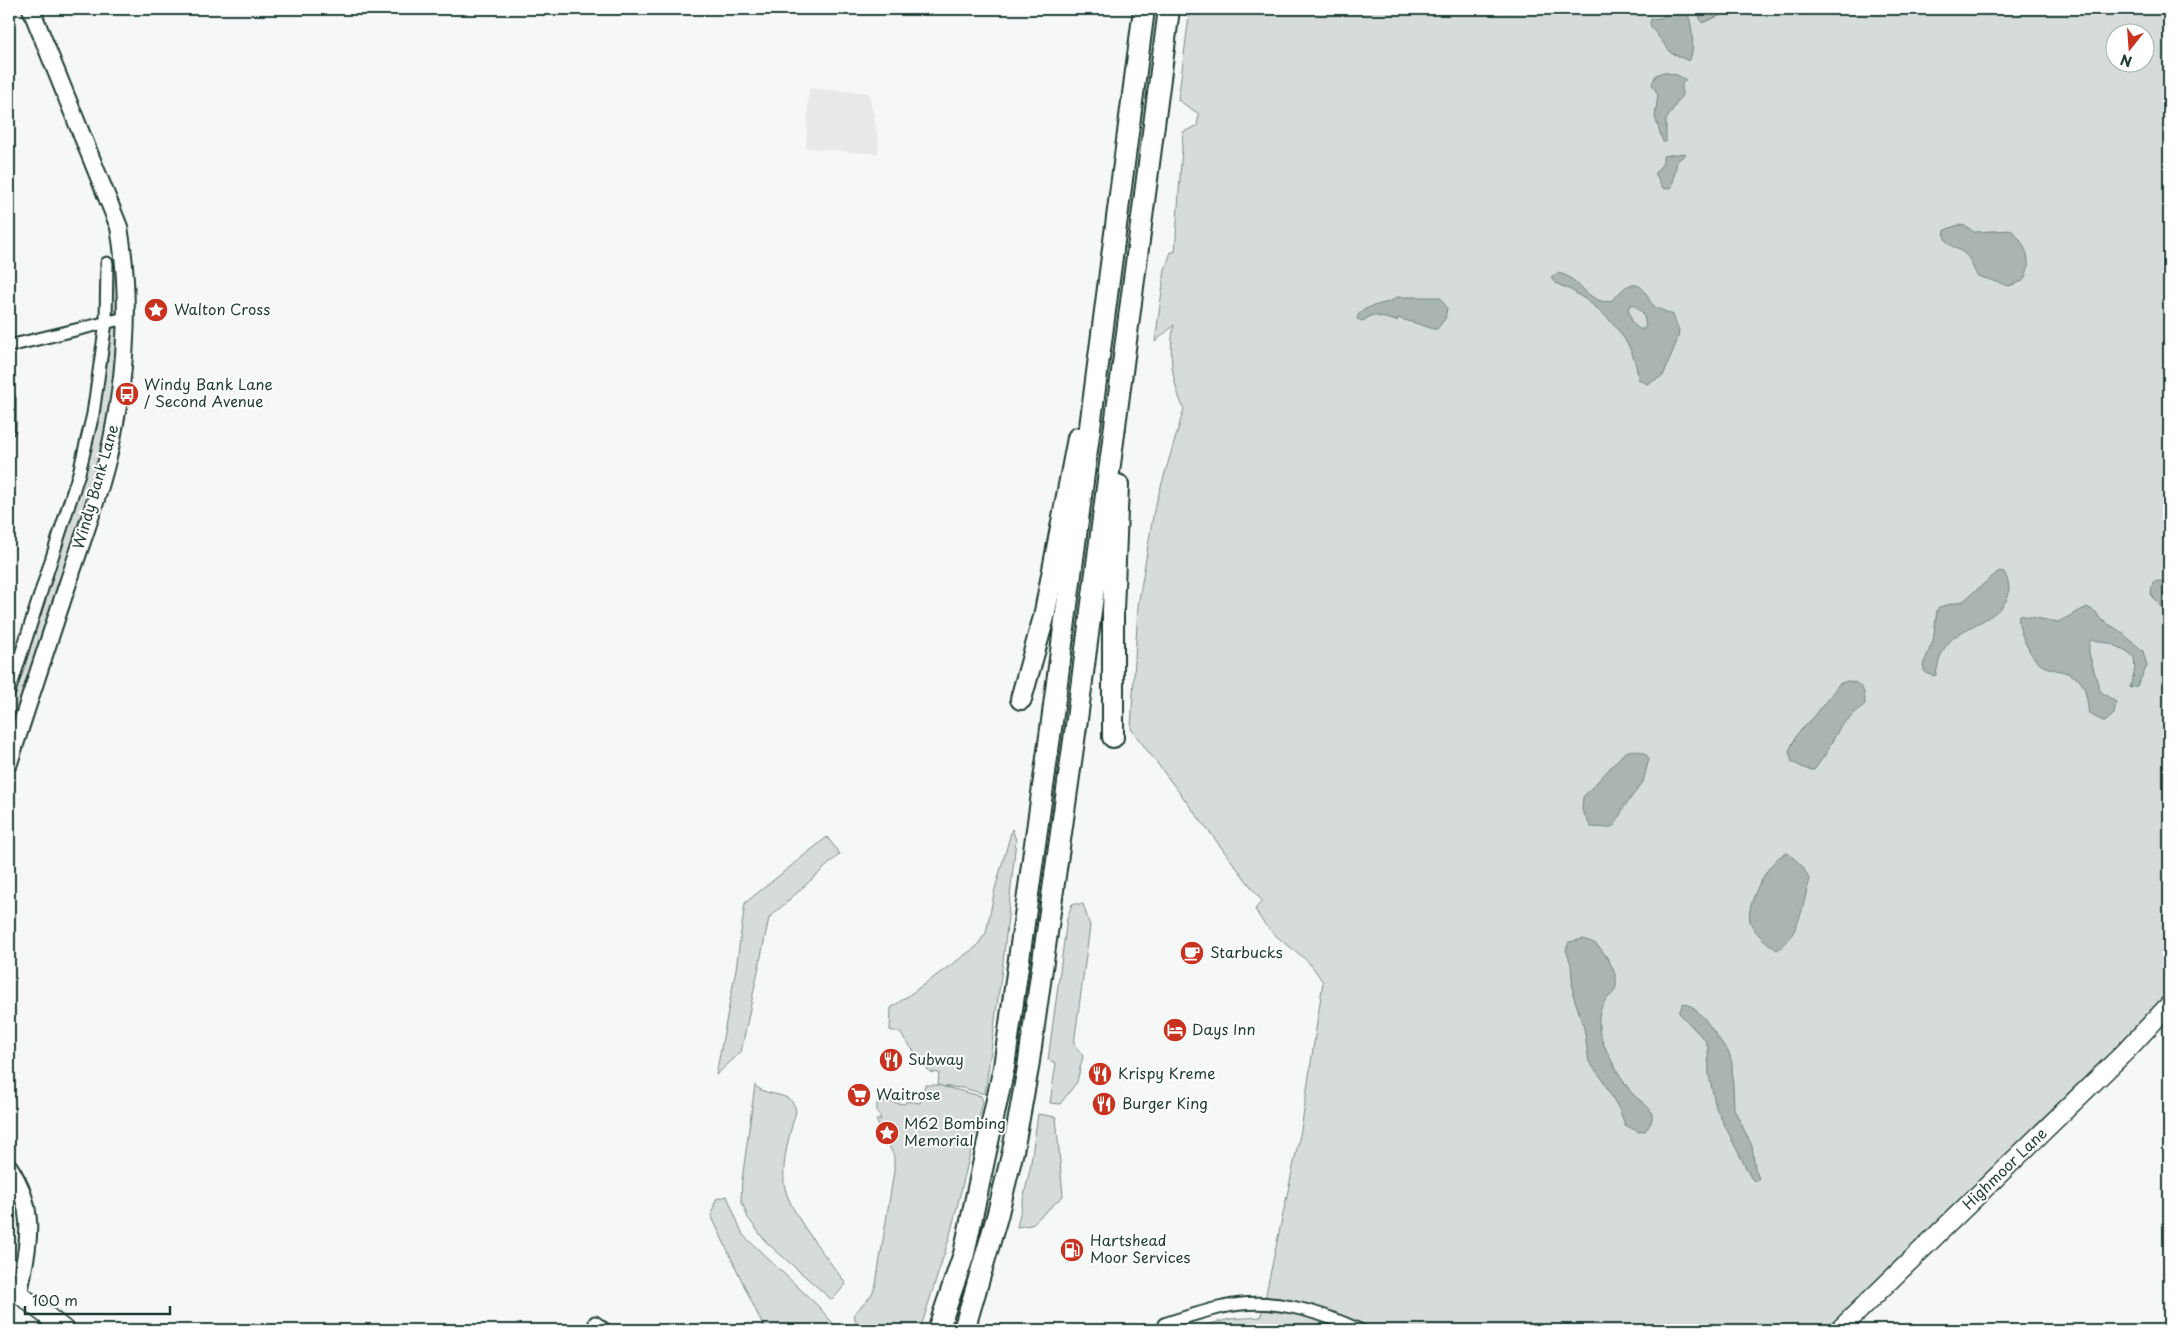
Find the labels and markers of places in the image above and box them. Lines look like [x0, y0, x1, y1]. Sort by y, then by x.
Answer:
place icon: Walton Cross [143, 297, 169, 323]
place label: Walton Cross [174, 297, 270, 320]
place label: Windy Bank Lane / Second Avenue [144, 372, 273, 412]
bus stop icon: Windy Bank Lane / Second Avenue [114, 381, 140, 407]
cafe icon: Starbucks [1179, 940, 1205, 966]
place label: Starbucks [1210, 940, 1283, 963]
hotel icon: Days Inn [1162, 1017, 1188, 1043]
place label: Days Inn [1192, 1017, 1256, 1040]
restaurant icon: Subway [878, 1047, 904, 1073]
place label: Subway [908, 1047, 964, 1070]
restaurant icon: Krispy Kreme [1087, 1061, 1113, 1087]
place label: Krispy Kreme [1118, 1061, 1215, 1084]
supermarket icon: Waitrose [846, 1082, 872, 1108]
place label: Waitrose [876, 1082, 941, 1105]
restaurant icon: Burger King [1091, 1091, 1117, 1117]
place label: Burger King [1122, 1091, 1208, 1114]
place label: M62 Bombing Memorial [904, 1111, 1006, 1151]
place icon: M62 Bombing Memorial [874, 1120, 900, 1146]
place label: Hartshead Moor Services [1090, 1228, 1190, 1268]
fuel station icon: Hartshead Moor Services [1059, 1237, 1085, 1263]

